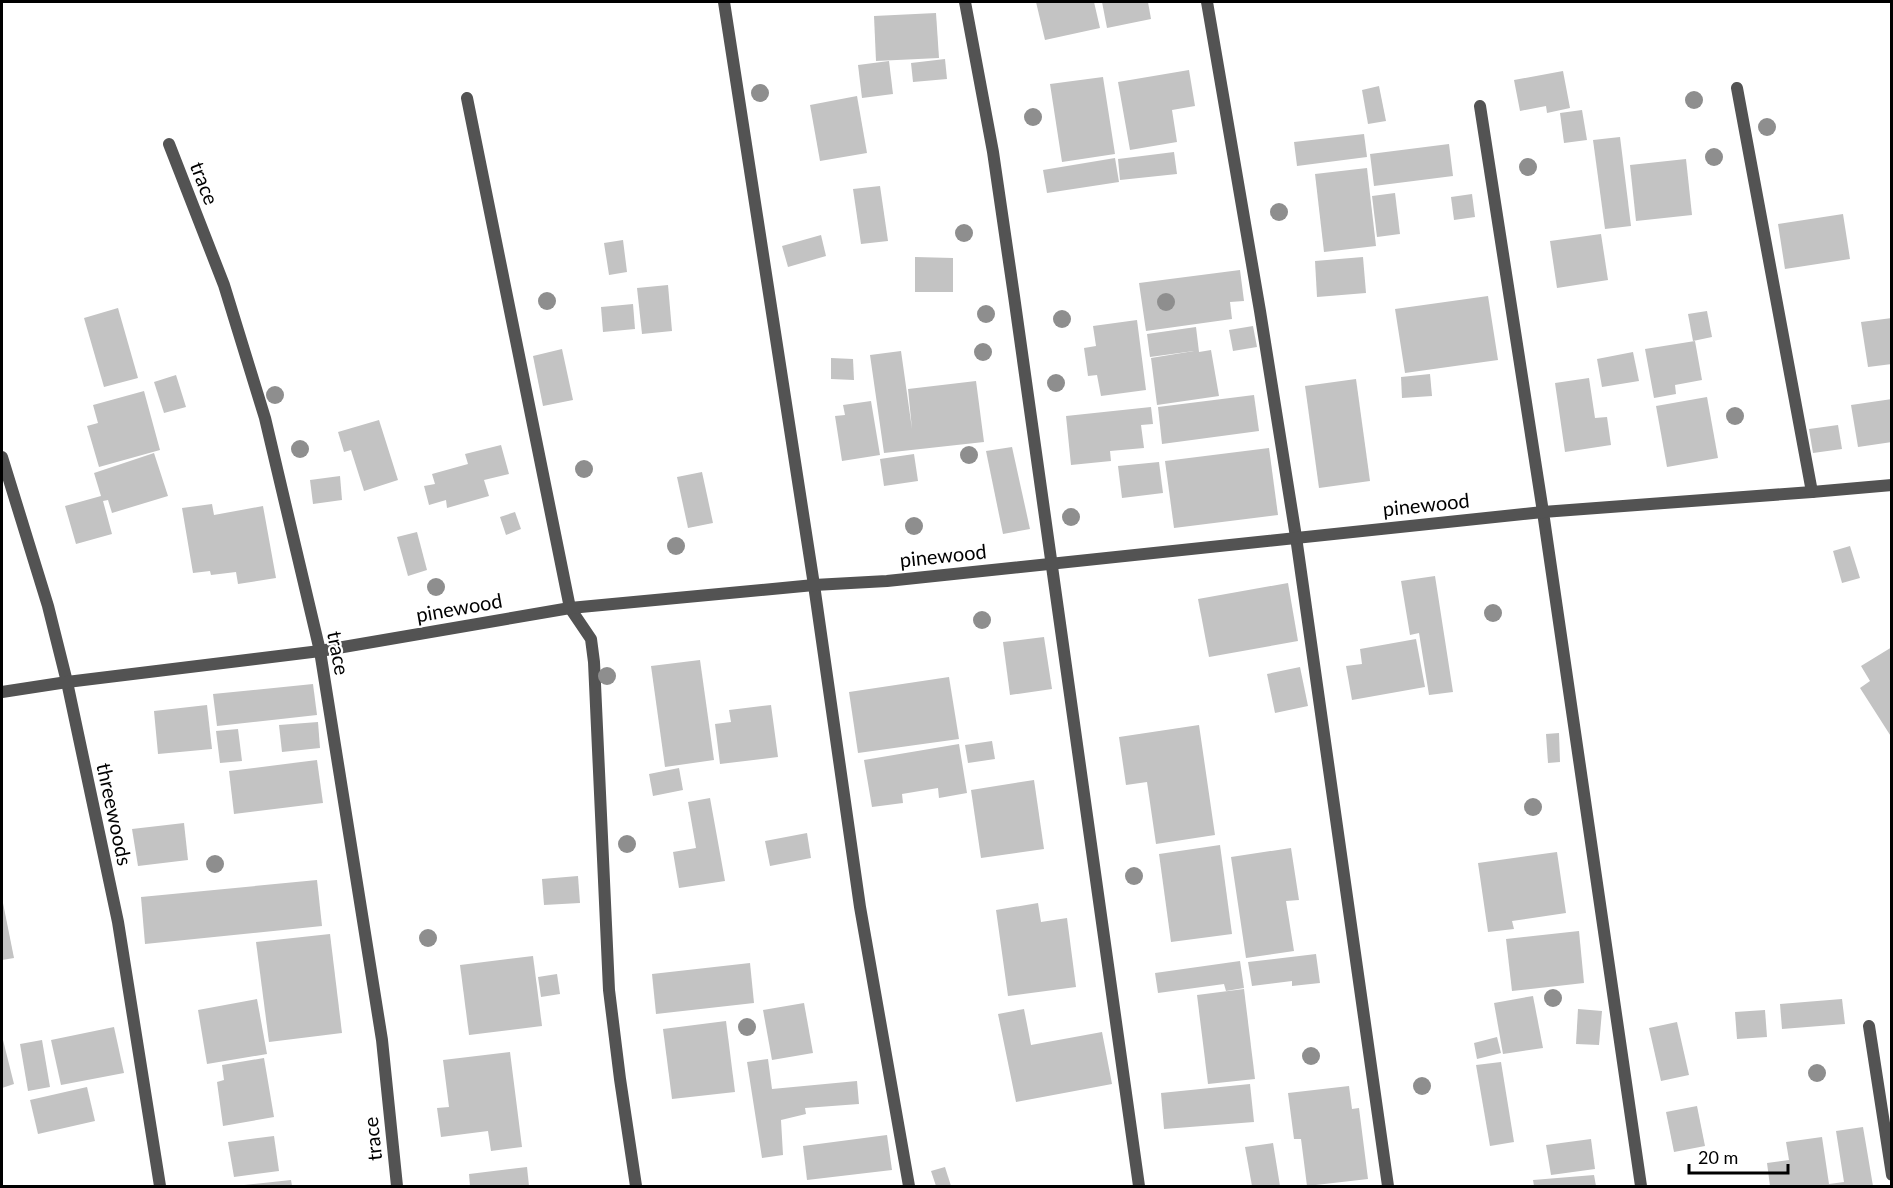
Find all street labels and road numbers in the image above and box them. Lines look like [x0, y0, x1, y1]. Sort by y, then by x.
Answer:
street label: trace [186, 158, 224, 208]
street label: pinewood [1381, 488, 1471, 520]
street label: pinewood [898, 539, 988, 571]
street label: pinewood [414, 588, 504, 626]
street label: trace [323, 629, 355, 677]
street label: threewoods [92, 760, 138, 868]
street label: trace [358, 1116, 386, 1162]

